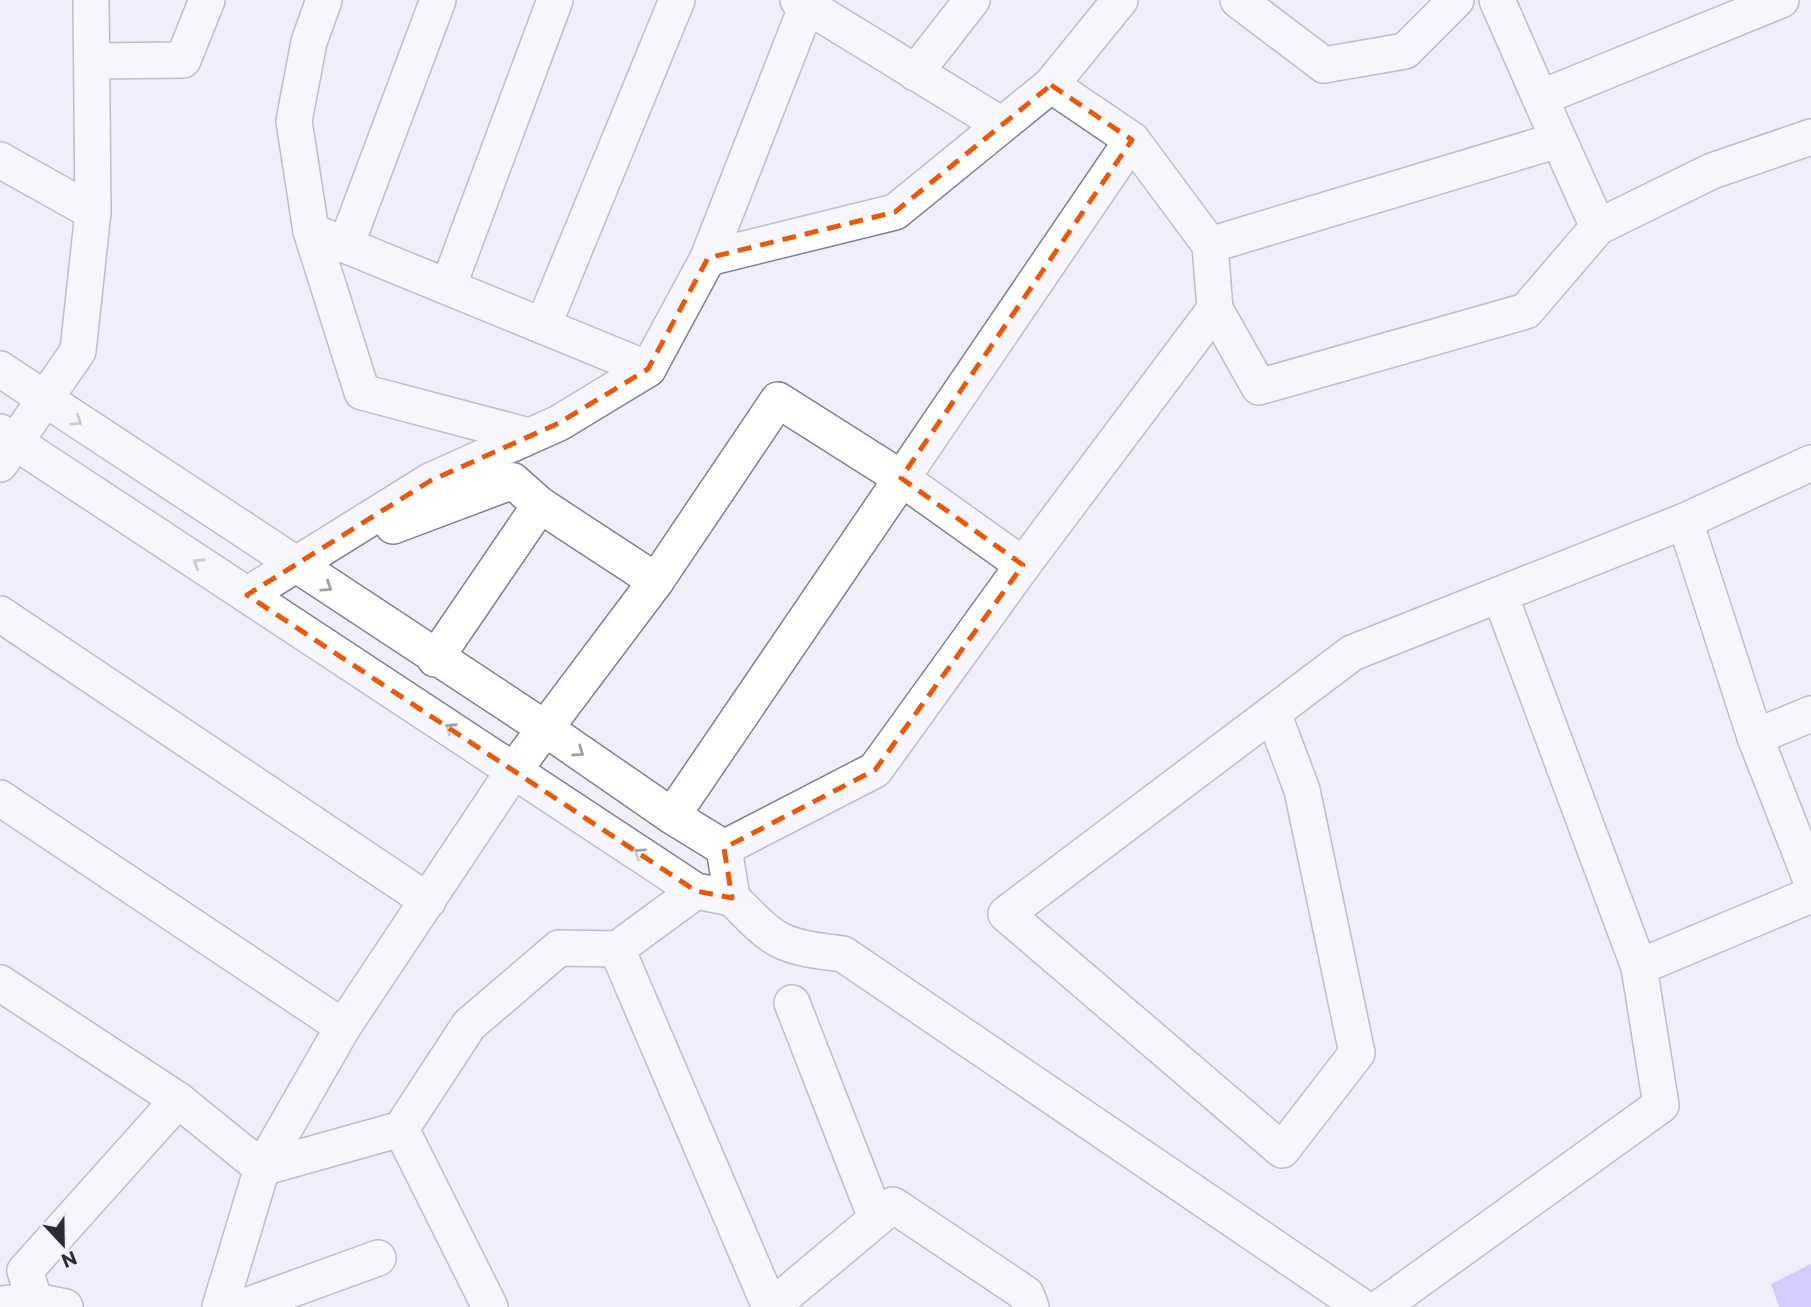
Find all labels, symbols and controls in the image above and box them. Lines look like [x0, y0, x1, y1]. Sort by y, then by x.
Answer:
one-way arrow [69, 412, 82, 425]
one-way arrow [193, 559, 206, 571]
one-way arrow [320, 579, 333, 592]
one-way arrow [444, 723, 457, 736]
one-way arrow [571, 744, 584, 756]
one-way arrow [634, 849, 647, 862]
north arrow [28, 1209, 98, 1279]
text: N [59, 1247, 80, 1274]

